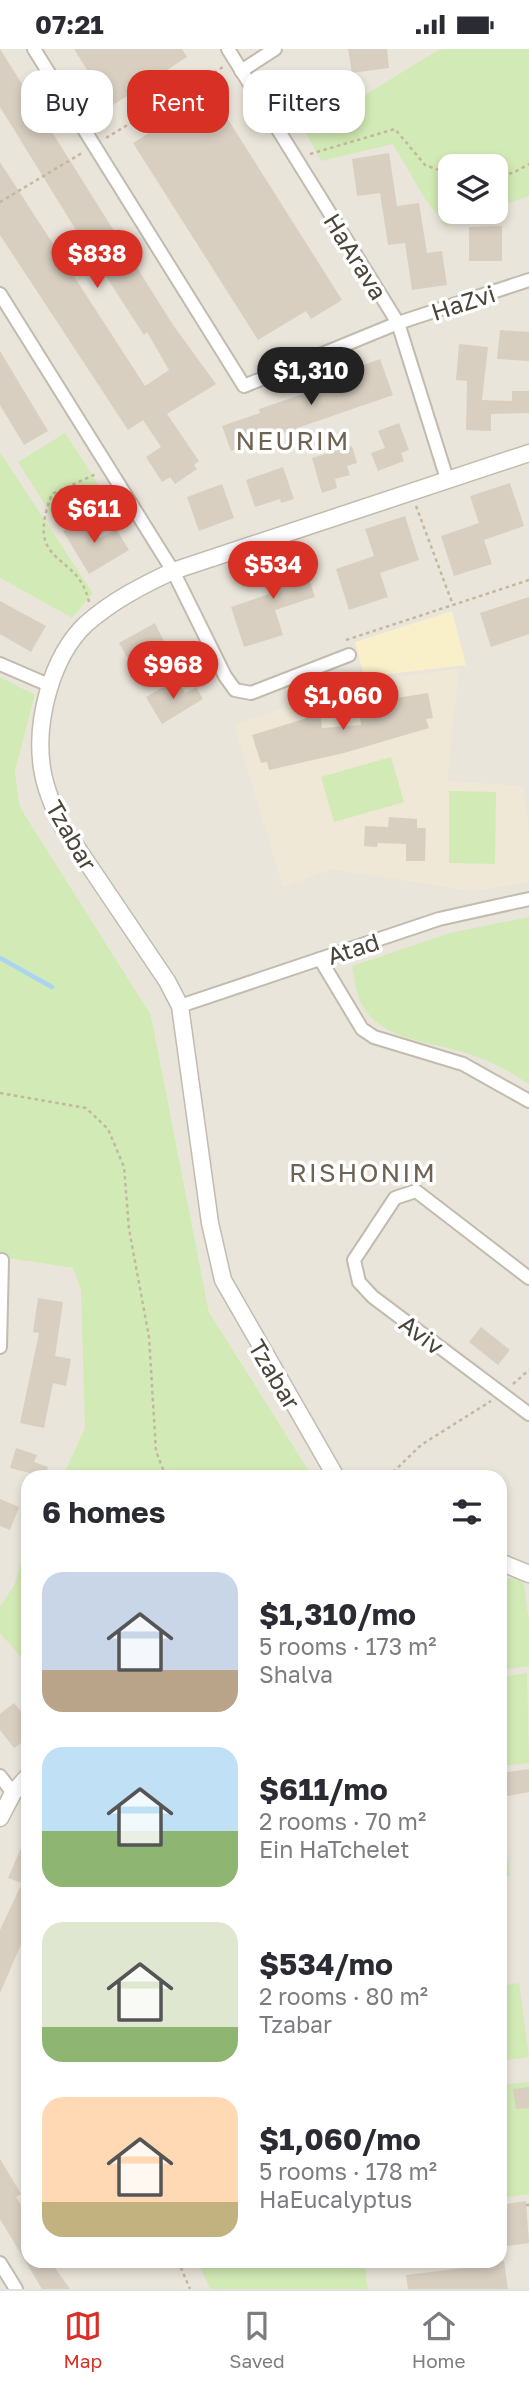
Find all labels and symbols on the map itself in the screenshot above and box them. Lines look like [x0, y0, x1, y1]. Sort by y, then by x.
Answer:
street label: HaArava [318, 207, 394, 305]
pin: $838 [56, 231, 138, 290]
street label: HaZvi [427, 278, 499, 326]
pin: $1,310 [254, 347, 368, 407]
district label: NEURIM [236, 425, 350, 456]
pin: $611 [53, 485, 135, 545]
pin: $534 [232, 541, 314, 601]
pin: $968 [132, 641, 214, 701]
pin: $1,060 [286, 673, 400, 732]
street label: Tzabar [40, 795, 104, 875]
street label: Atad [323, 926, 383, 970]
district label: RISHONIM [289, 1157, 437, 1188]
street label: Aviv [394, 1308, 450, 1360]
street label: Tzabar [243, 1334, 307, 1414]

